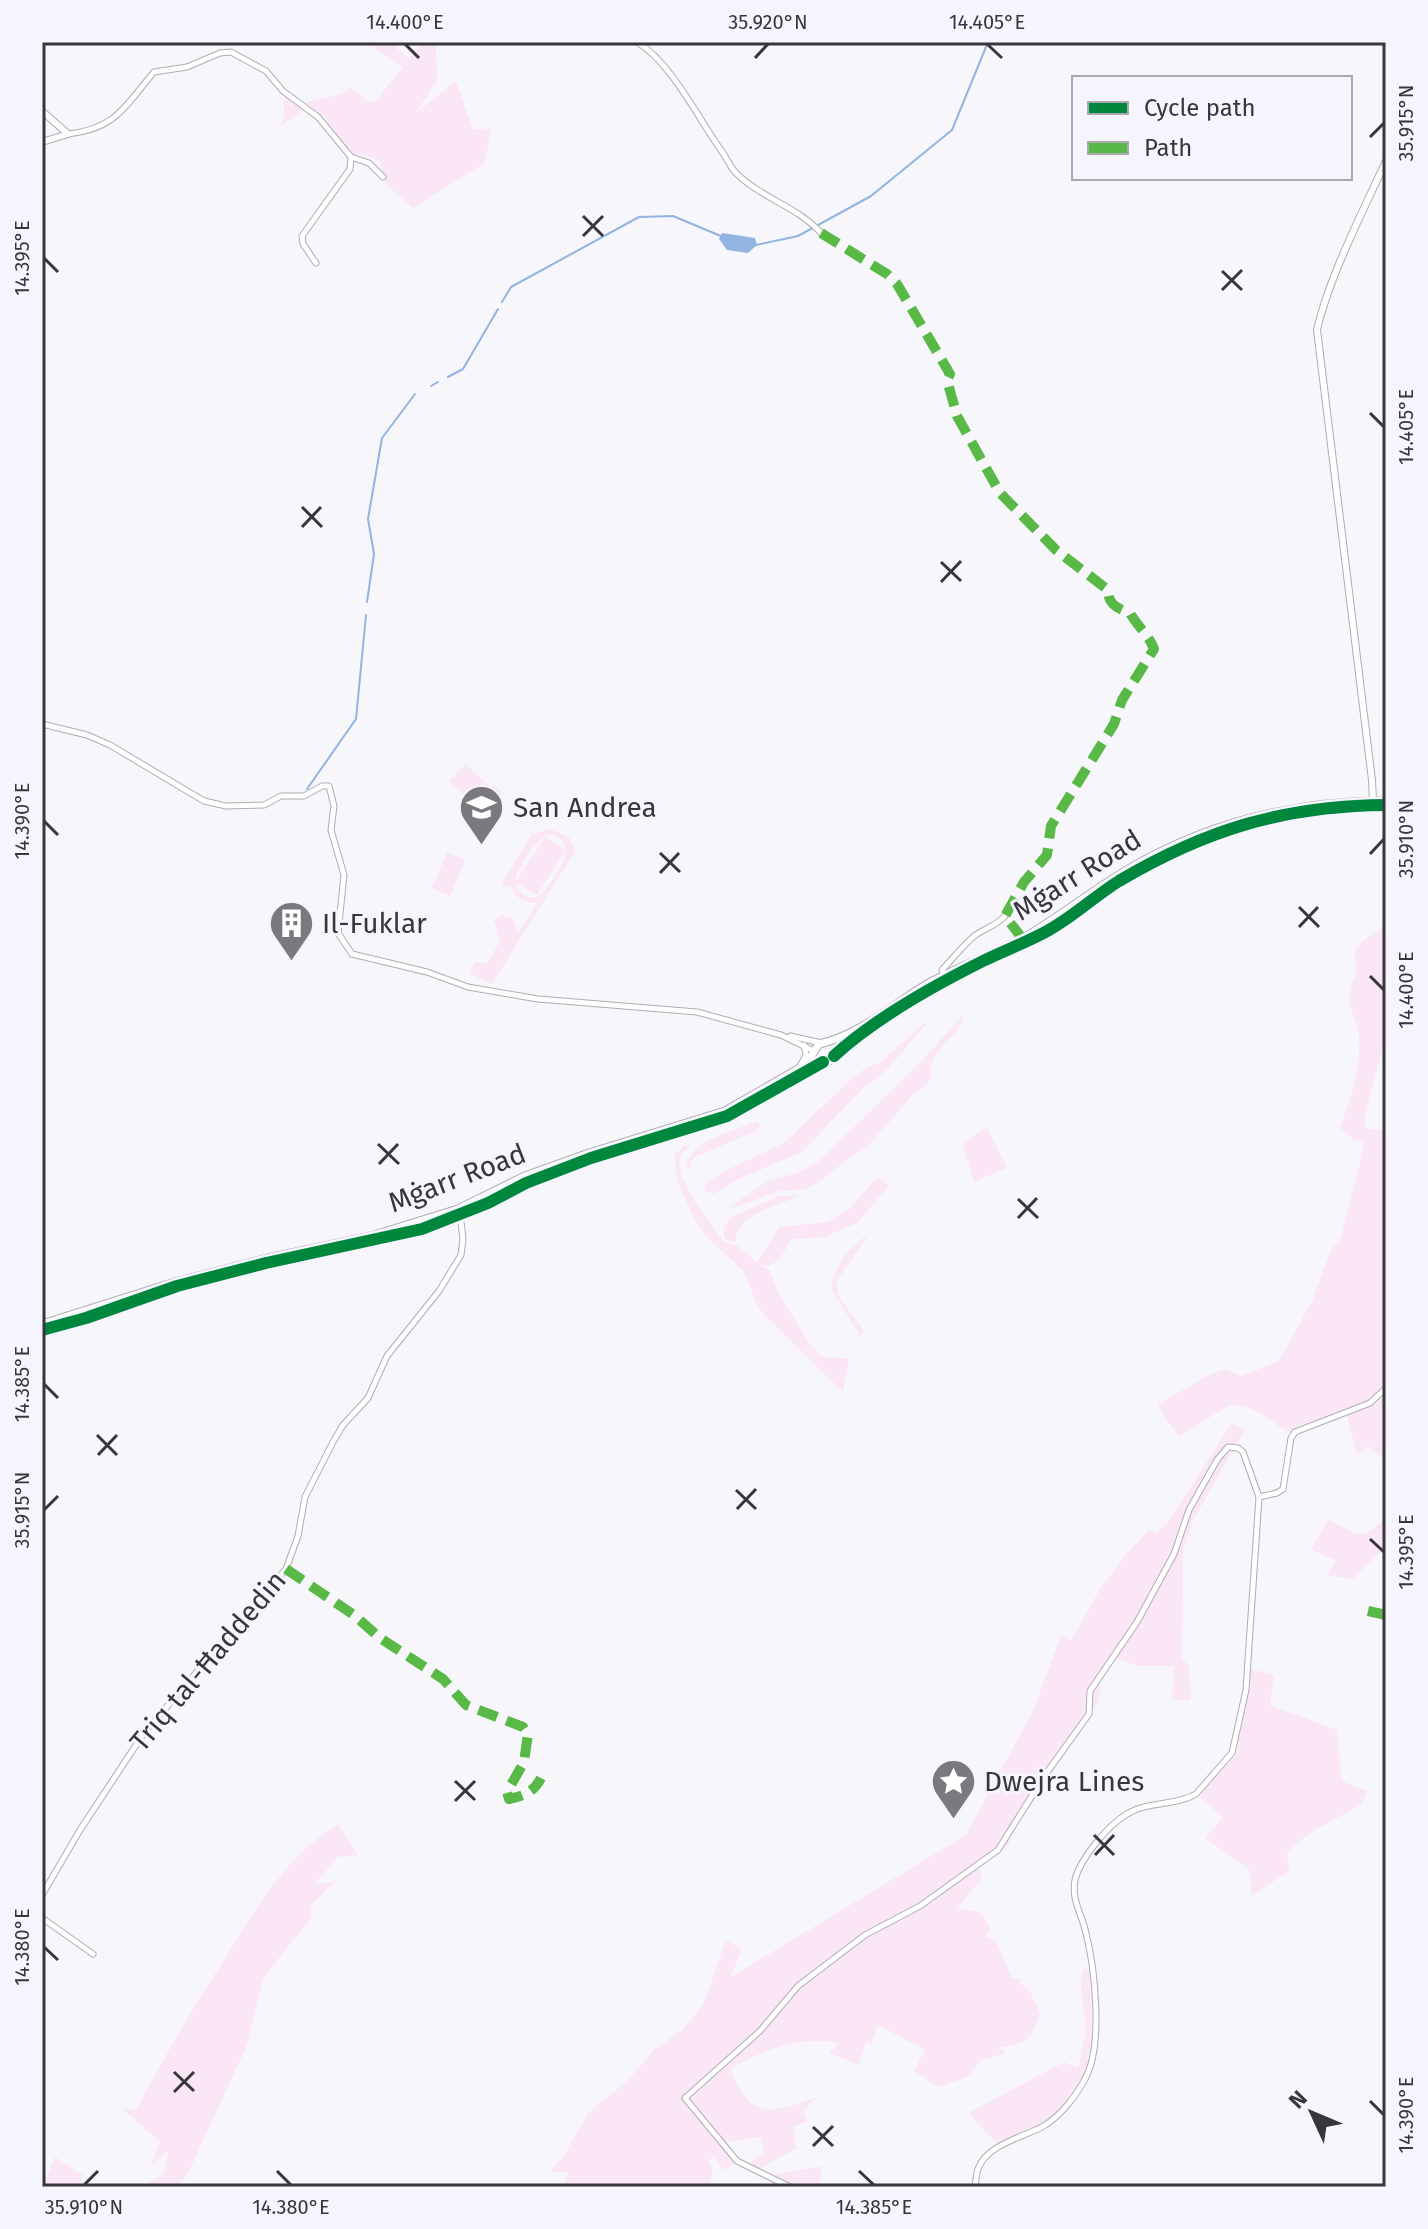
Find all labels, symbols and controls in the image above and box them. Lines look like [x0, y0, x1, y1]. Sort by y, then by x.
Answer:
text: 14.400°E [366, 10, 444, 34]
text: 35.920°N [728, 10, 808, 34]
text: 14.405°E [949, 10, 1025, 34]
legend [1072, 76, 1352, 180]
text: 35.915°N [1394, 85, 1418, 162]
text: Cycle path [1144, 94, 1256, 122]
text: Path [1144, 134, 1192, 162]
text: 14.395°E [10, 220, 34, 296]
text: 14.405°E [1394, 389, 1418, 465]
text: 14.390°E [10, 783, 34, 859]
school or university icon: San Andrea [458, 783, 506, 846]
place label: San Andrea [513, 791, 657, 824]
text: 35.910°N [1394, 800, 1418, 878]
street label: Mġarr Road [1007, 823, 1147, 927]
building icon: Il-Fuklar [267, 899, 315, 962]
place label: Il-Fuklar [322, 907, 427, 940]
text: 14.400°E [1394, 951, 1418, 1029]
street label: Mġarr Road [384, 1137, 530, 1219]
text: 14.385°E [10, 1346, 34, 1422]
text: 35.915°N [10, 1472, 34, 1549]
text: 14.395°E [1394, 1514, 1418, 1590]
street label: Triq tal-Ħaddedin [123, 1564, 293, 1758]
place icon: Dwejra Lines [929, 1757, 977, 1820]
place label: Dwejra Lines [984, 1765, 1144, 1798]
text: 14.380°E [10, 1908, 34, 1986]
north arrow [1272, 2073, 1352, 2153]
text: 14.390°E [1394, 2077, 1418, 2153]
text: N [1283, 2085, 1313, 2114]
text: 35.910°N [45, 2195, 123, 2219]
text: 14.380°E [252, 2195, 330, 2219]
text: 14.385°E [836, 2195, 912, 2219]

